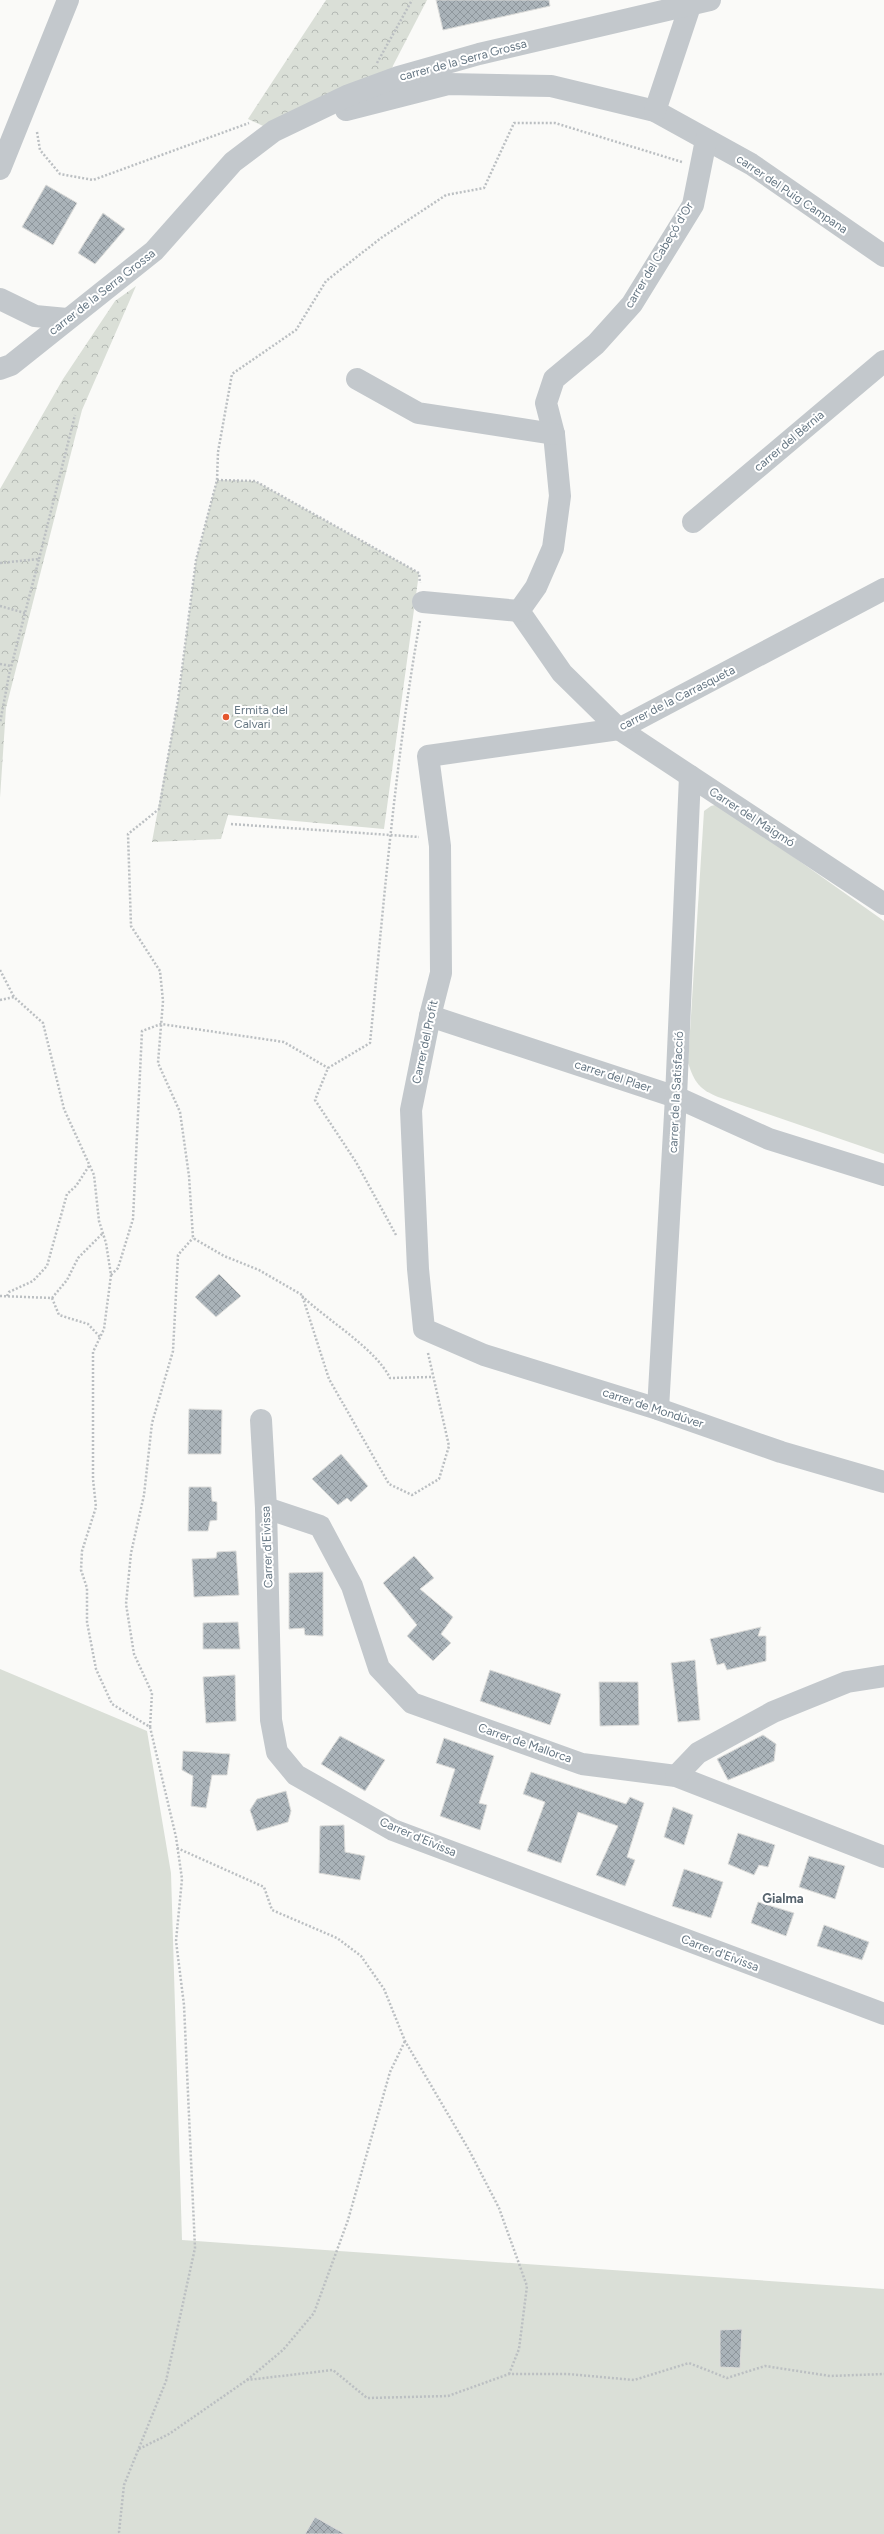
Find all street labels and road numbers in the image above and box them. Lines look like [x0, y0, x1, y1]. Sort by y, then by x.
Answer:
street label: carrer de la Serra Grossa [398, 36, 528, 84]
street label: carrer del Puig Campana [734, 152, 850, 236]
street label: carrer del Cabeçó d'Or [622, 200, 696, 310]
street label: carrer de la Serra Grossa [46, 246, 158, 338]
street label: carrer del Bèrnia [751, 408, 827, 474]
street label: carrer de la Carrasqueta [617, 663, 737, 733]
street label: Carrer del Maigmó [707, 784, 797, 850]
street label: Carrer del Profit [409, 998, 441, 1085]
street label: carrer de la Satisfacció [666, 1031, 686, 1153]
street label: carrer del Plaer [573, 1057, 653, 1095]
street label: carrer de Mondúver [601, 1385, 705, 1431]
street label: Carrer d'Eivissa [259, 1506, 275, 1588]
street label: Carrer de Mallorca [476, 1720, 574, 1766]
street label: Carrer d'Eivissa [377, 1815, 459, 1859]
street label: Carrer d'Eivissa [679, 1932, 761, 1974]

